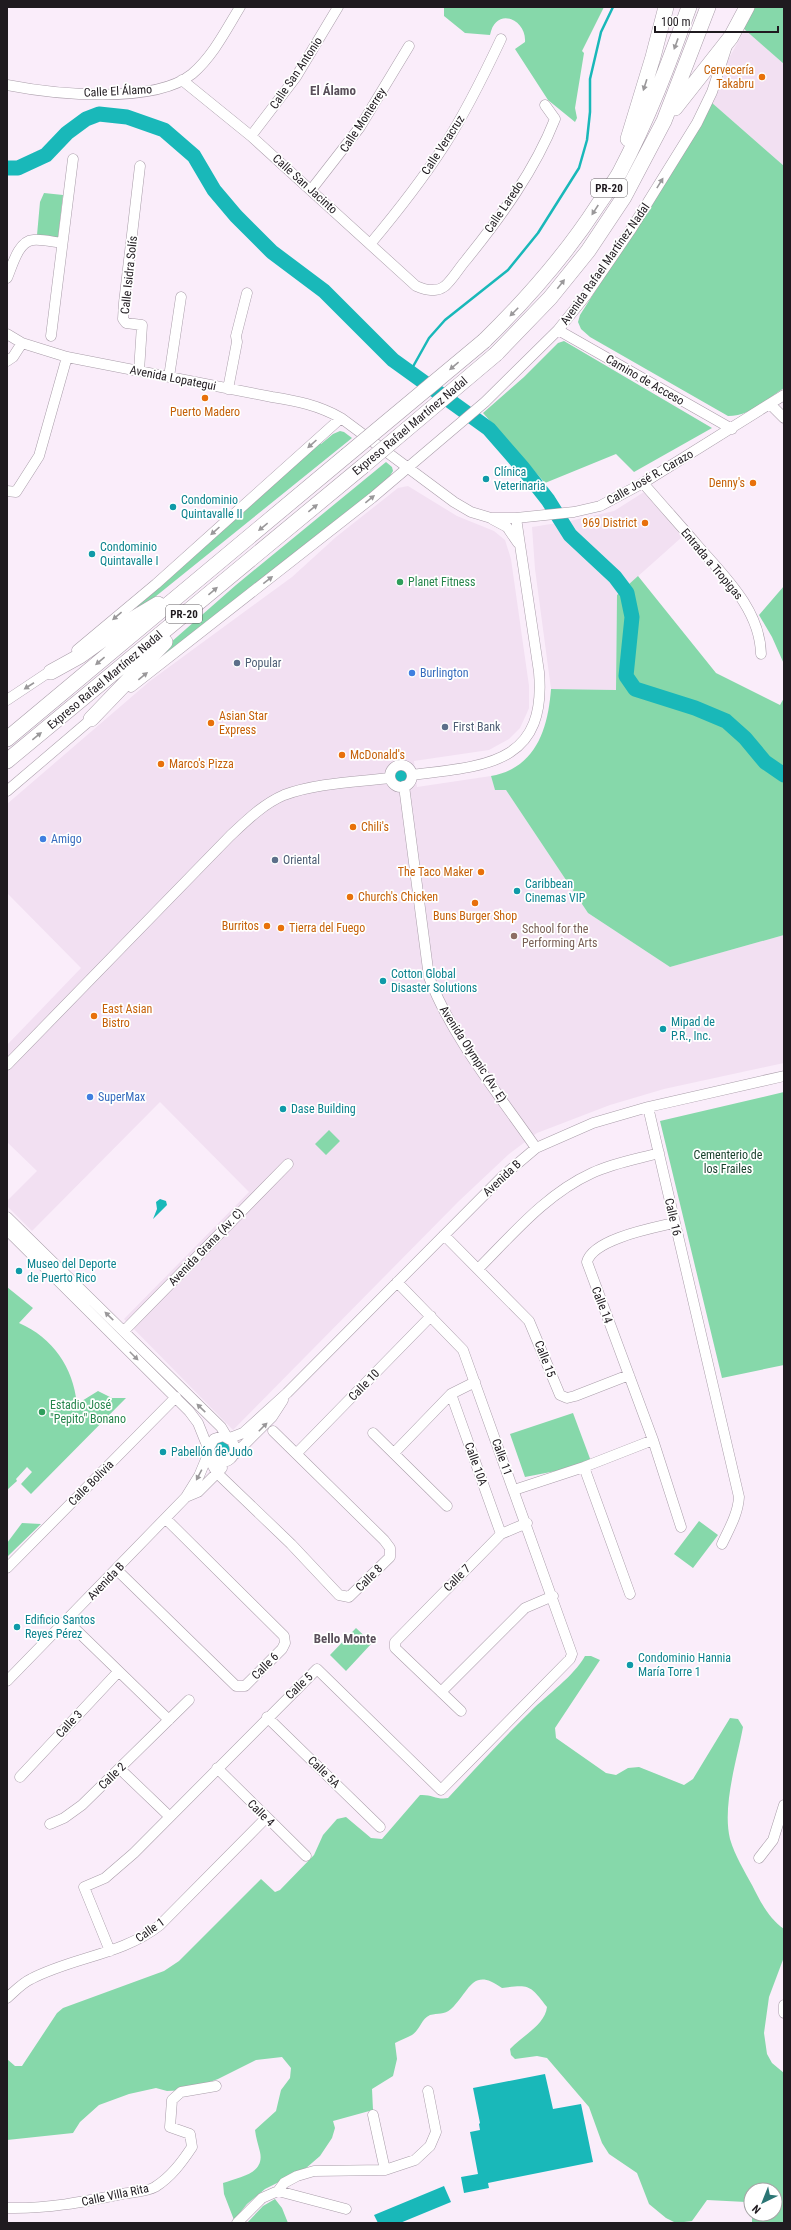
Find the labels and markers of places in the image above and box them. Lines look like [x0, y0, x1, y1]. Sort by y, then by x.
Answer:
place label: Cervecería Takabru [704, 63, 754, 91]
marker: Cervecería Takabru [757, 72, 767, 82]
marker: Puerto Madero [200, 393, 210, 403]
place label: Puerto Madero [170, 405, 240, 419]
place label: Clínica Veterinaria [494, 465, 546, 493]
marker: Clínica Veterinaria [481, 474, 491, 484]
place label: Denny's [709, 476, 745, 490]
marker: Denny's [748, 478, 758, 488]
place label: Condominio Quintavalle II [181, 493, 242, 521]
marker: Condominio Quintavalle II [168, 502, 178, 512]
place label: 969 District [582, 516, 637, 530]
marker: 969 District [640, 518, 650, 528]
place label: Condominio Quintavalle I [100, 540, 158, 568]
marker: Condominio Quintavalle I [87, 549, 97, 559]
place label: Planet Fitness [408, 575, 475, 589]
marker: Planet Fitness [395, 577, 405, 587]
place label: Popular [245, 656, 282, 670]
marker: Popular [232, 658, 242, 668]
place label: Burlington [420, 666, 469, 680]
marker: Burlington [407, 668, 417, 678]
place label: Asian Star Express [219, 709, 268, 737]
marker: Asian Star Express [206, 718, 216, 728]
place label: First Bank [453, 720, 501, 734]
marker: First Bank [440, 722, 450, 732]
place label: McDonald's [350, 748, 405, 762]
marker: McDonald's [337, 750, 347, 760]
place label: Marco's Pizza [169, 757, 234, 771]
marker: Marco's Pizza [156, 759, 166, 769]
place label: Chili's [361, 820, 389, 834]
marker: Chili's [348, 822, 358, 832]
place label: Amigo [51, 832, 82, 846]
marker: Amigo [38, 834, 48, 844]
place label: Oriental [283, 853, 320, 867]
marker: Oriental [270, 855, 280, 865]
place label: The Taco Maker [398, 865, 473, 879]
marker: The Taco Maker [476, 867, 486, 877]
place label: Caribbean Cinemas VIP [525, 877, 586, 905]
marker: Caribbean Cinemas VIP [512, 886, 522, 896]
place label: Church's Chicken [358, 890, 438, 904]
marker: Church's Chicken [345, 892, 355, 902]
marker: Buns Burger Shop [470, 898, 480, 908]
place label: Buns Burger Shop [433, 909, 517, 923]
place label: Burritos [222, 919, 259, 933]
marker: Burritos [262, 921, 272, 931]
place label: Tierra del Fuego [289, 921, 365, 935]
place label: School for the Performing Arts [522, 922, 598, 950]
marker: Tierra del Fuego [276, 923, 286, 933]
marker: School for the Performing Arts [509, 931, 519, 941]
place label: Cotton Global Disaster Solutions [391, 967, 477, 995]
marker: Cotton Global Disaster Solutions [378, 976, 388, 986]
place label: East Asian Bistro [102, 1002, 152, 1030]
marker: East Asian Bistro [89, 1011, 99, 1021]
place label: Mipad de P.R., Inc. [671, 1015, 715, 1043]
marker: Mipad de P.R., Inc. [658, 1024, 668, 1034]
place label: SuperMax [98, 1090, 145, 1104]
marker: SuperMax [85, 1092, 95, 1102]
place label: Dase Building [291, 1102, 356, 1116]
marker: Dase Building [278, 1104, 288, 1114]
place label: Museo del Deporte de Puerto Rico [27, 1257, 117, 1285]
marker: Museo del Deporte de Puerto Rico [14, 1266, 24, 1276]
place label: Estadio José "Pepito" Bonano [50, 1398, 126, 1426]
marker: Estadio José "Pepito" Bonano [37, 1407, 47, 1417]
place label: Pabellón de Judo [171, 1445, 253, 1459]
marker: Pabellón de Judo [158, 1447, 168, 1457]
place label: Edificio Santos Reyes Pérez [25, 1613, 95, 1641]
marker: Edificio Santos Reyes Pérez [12, 1622, 22, 1632]
place label: Condominio Hannia María Torre 1 [638, 1651, 731, 1679]
marker: Condominio Hannia María Torre 1 [625, 1660, 635, 1670]

